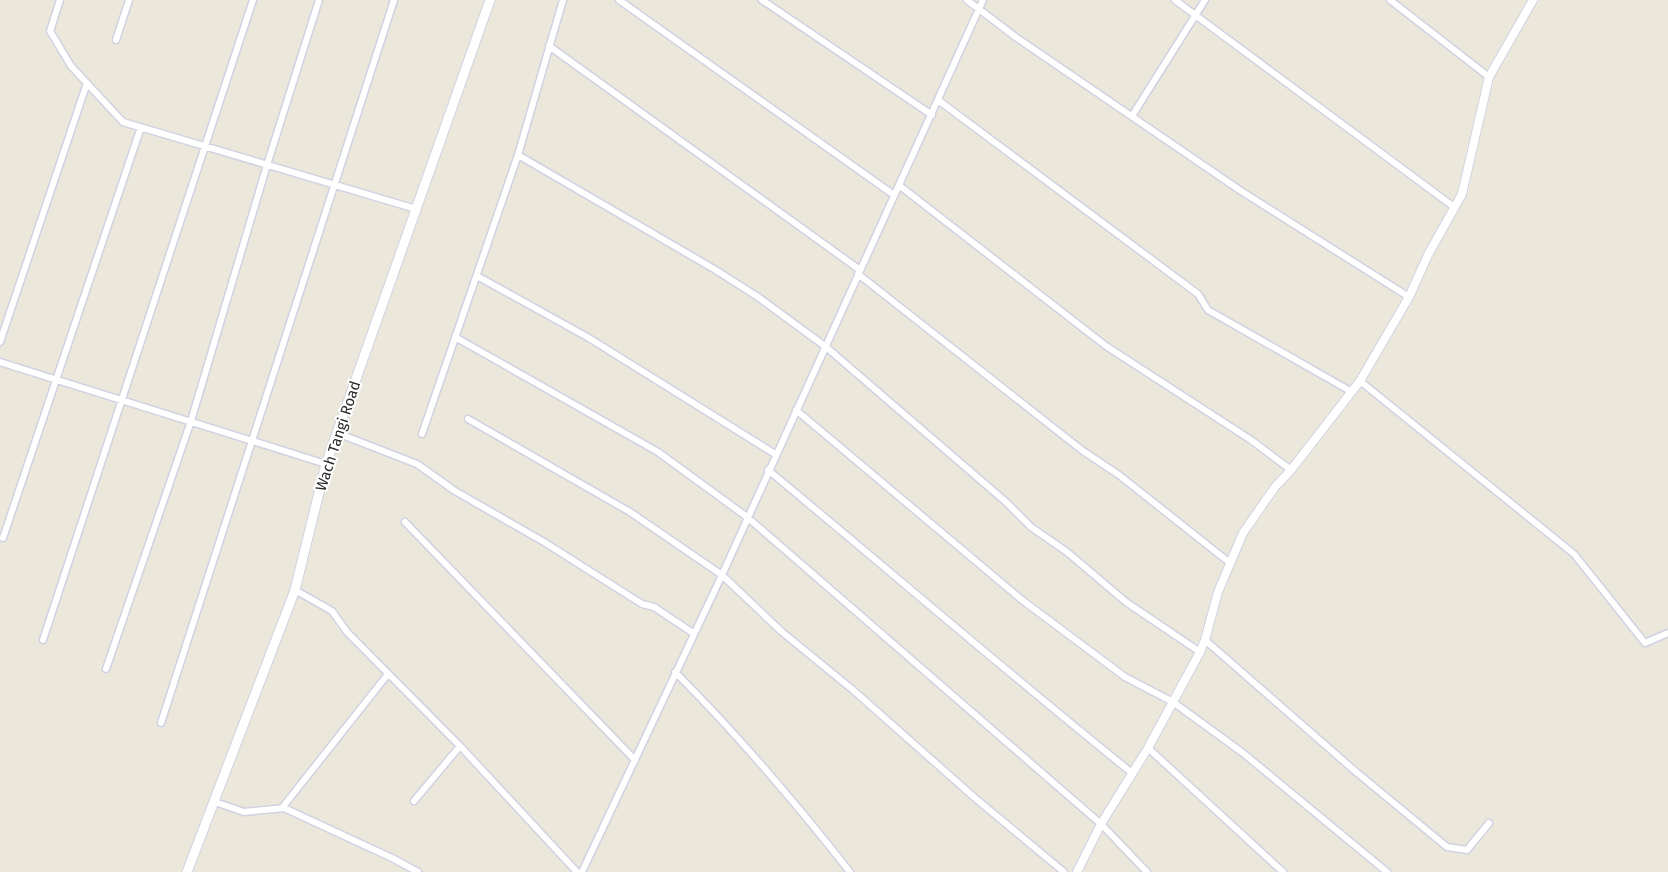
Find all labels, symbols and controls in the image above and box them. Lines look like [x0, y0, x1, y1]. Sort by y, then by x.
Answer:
street label: Wach Tangi Road [312, 379, 364, 493]

